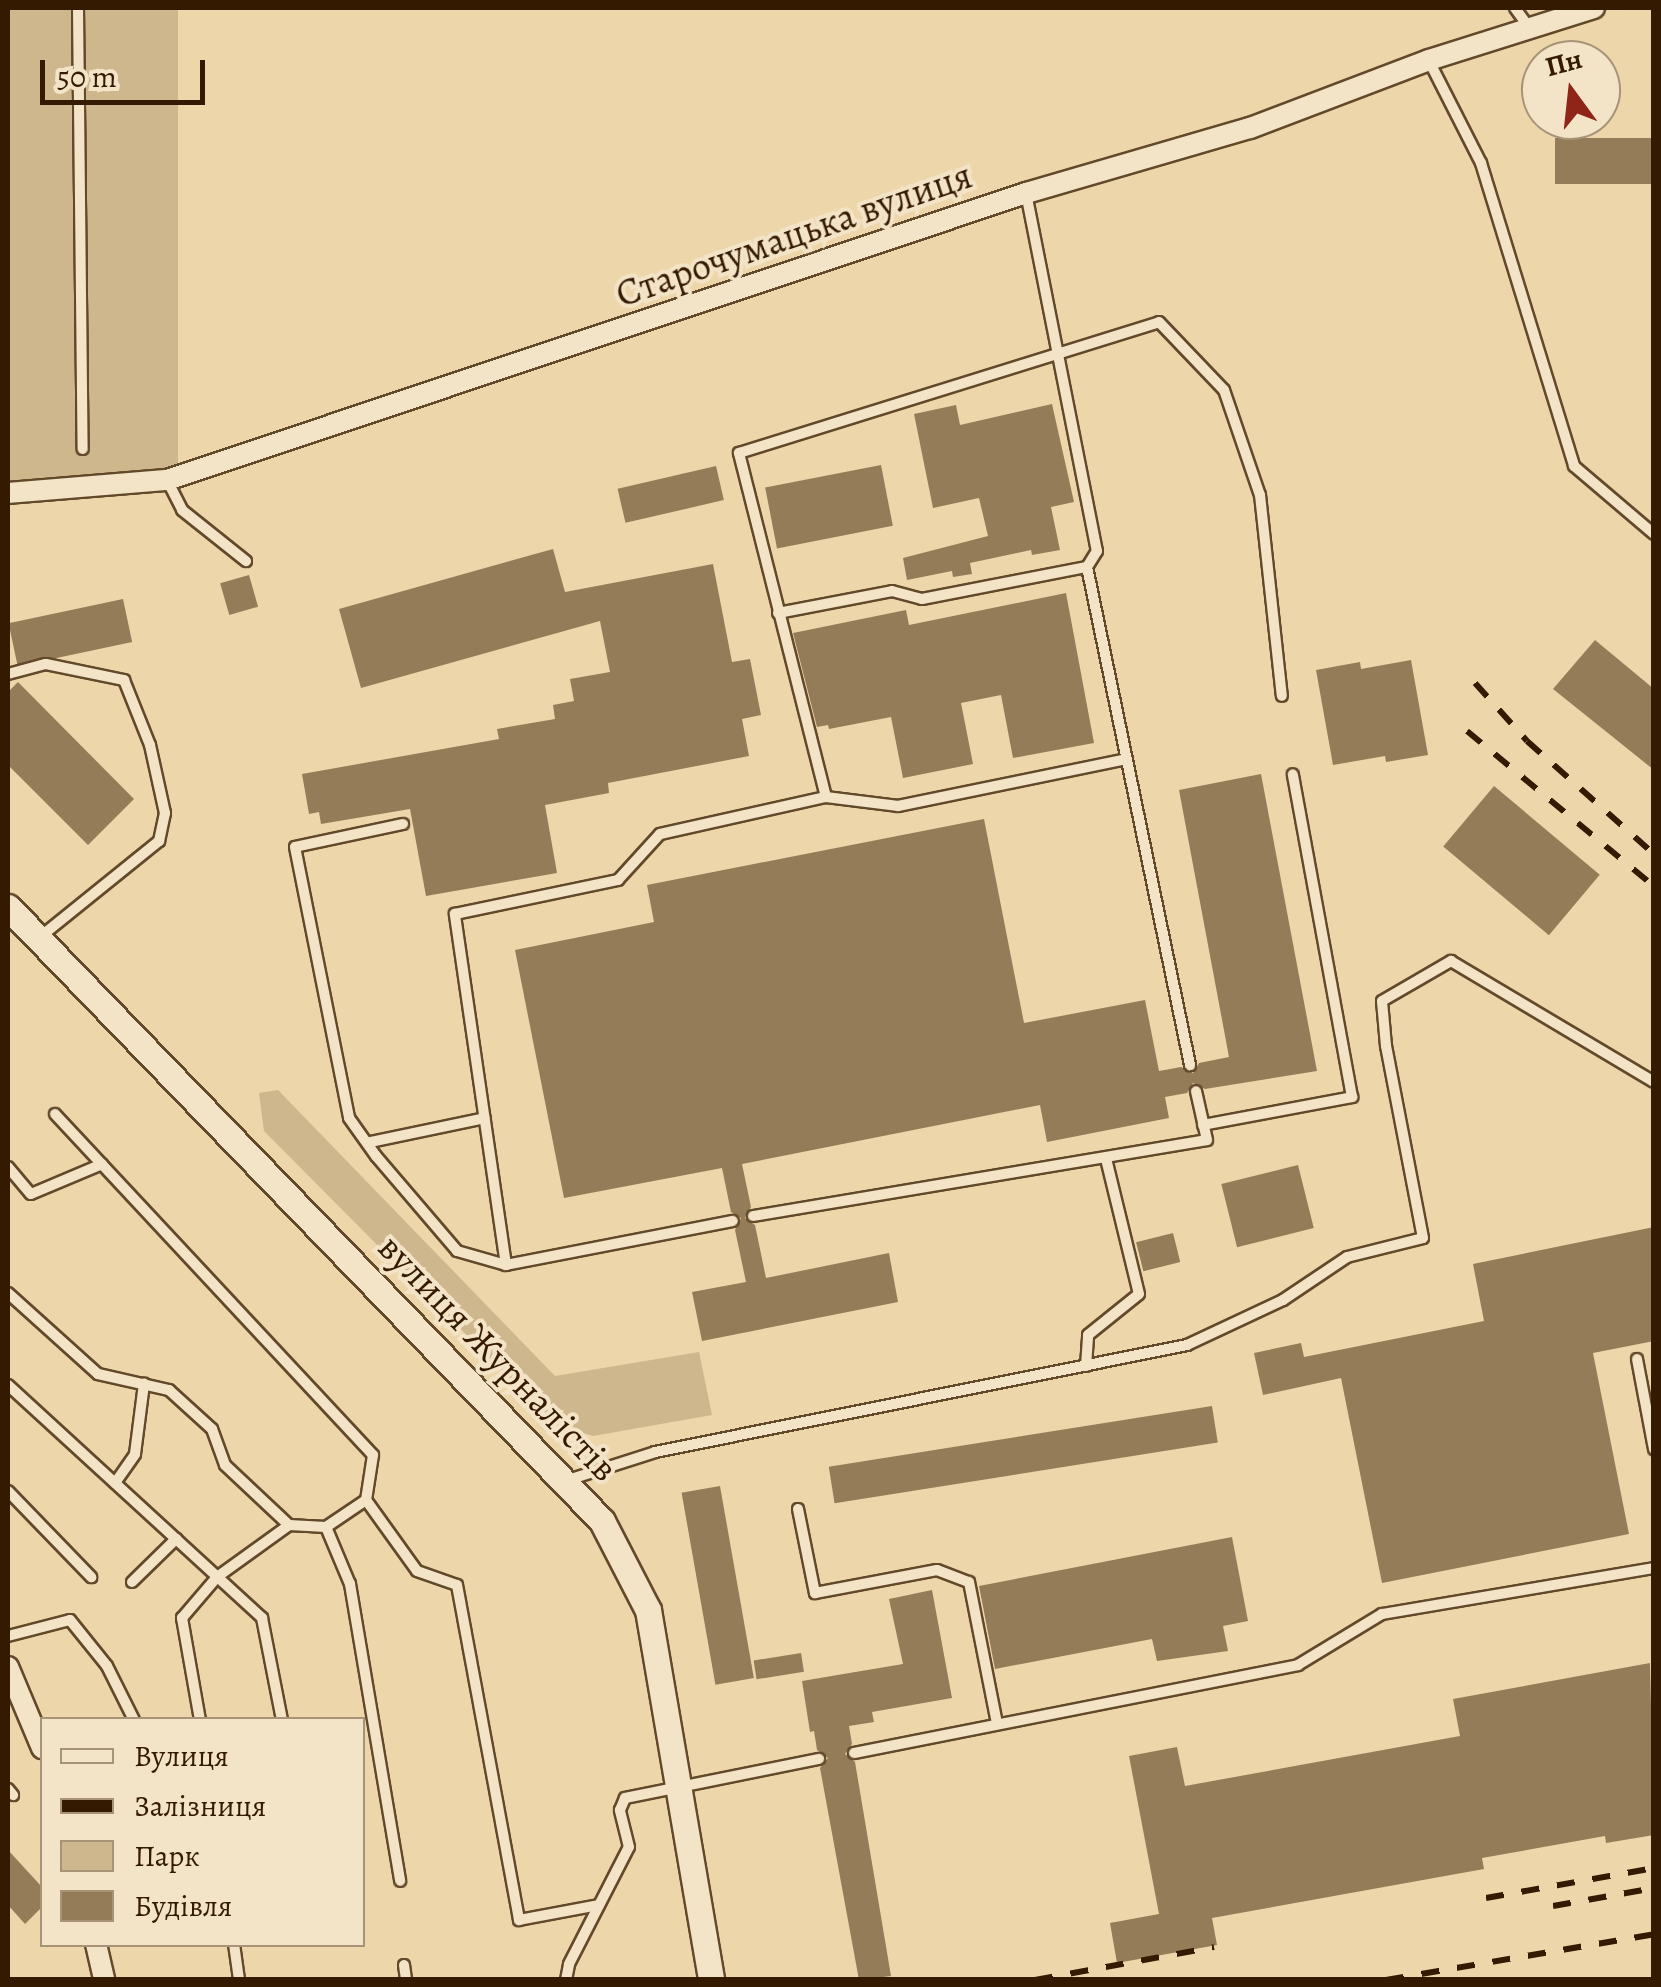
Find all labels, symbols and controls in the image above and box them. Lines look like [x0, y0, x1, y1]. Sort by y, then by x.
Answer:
scale bar [45, 40, 210, 102]
north arrow [1521, 40, 1621, 140]
text: Пн [1541, 40, 1586, 86]
text: 50 m [57, 57, 117, 97]
street label: Старочумацька вулиця [610, 153, 978, 317]
street label: вулиця Журналістів [369, 1225, 627, 1491]
legend [40, 1717, 365, 1947]
text: Вулиця [134, 1736, 229, 1776]
text: Залізниця [134, 1786, 266, 1826]
text: Парк [134, 1836, 200, 1876]
text: Будівля [134, 1886, 232, 1926]

